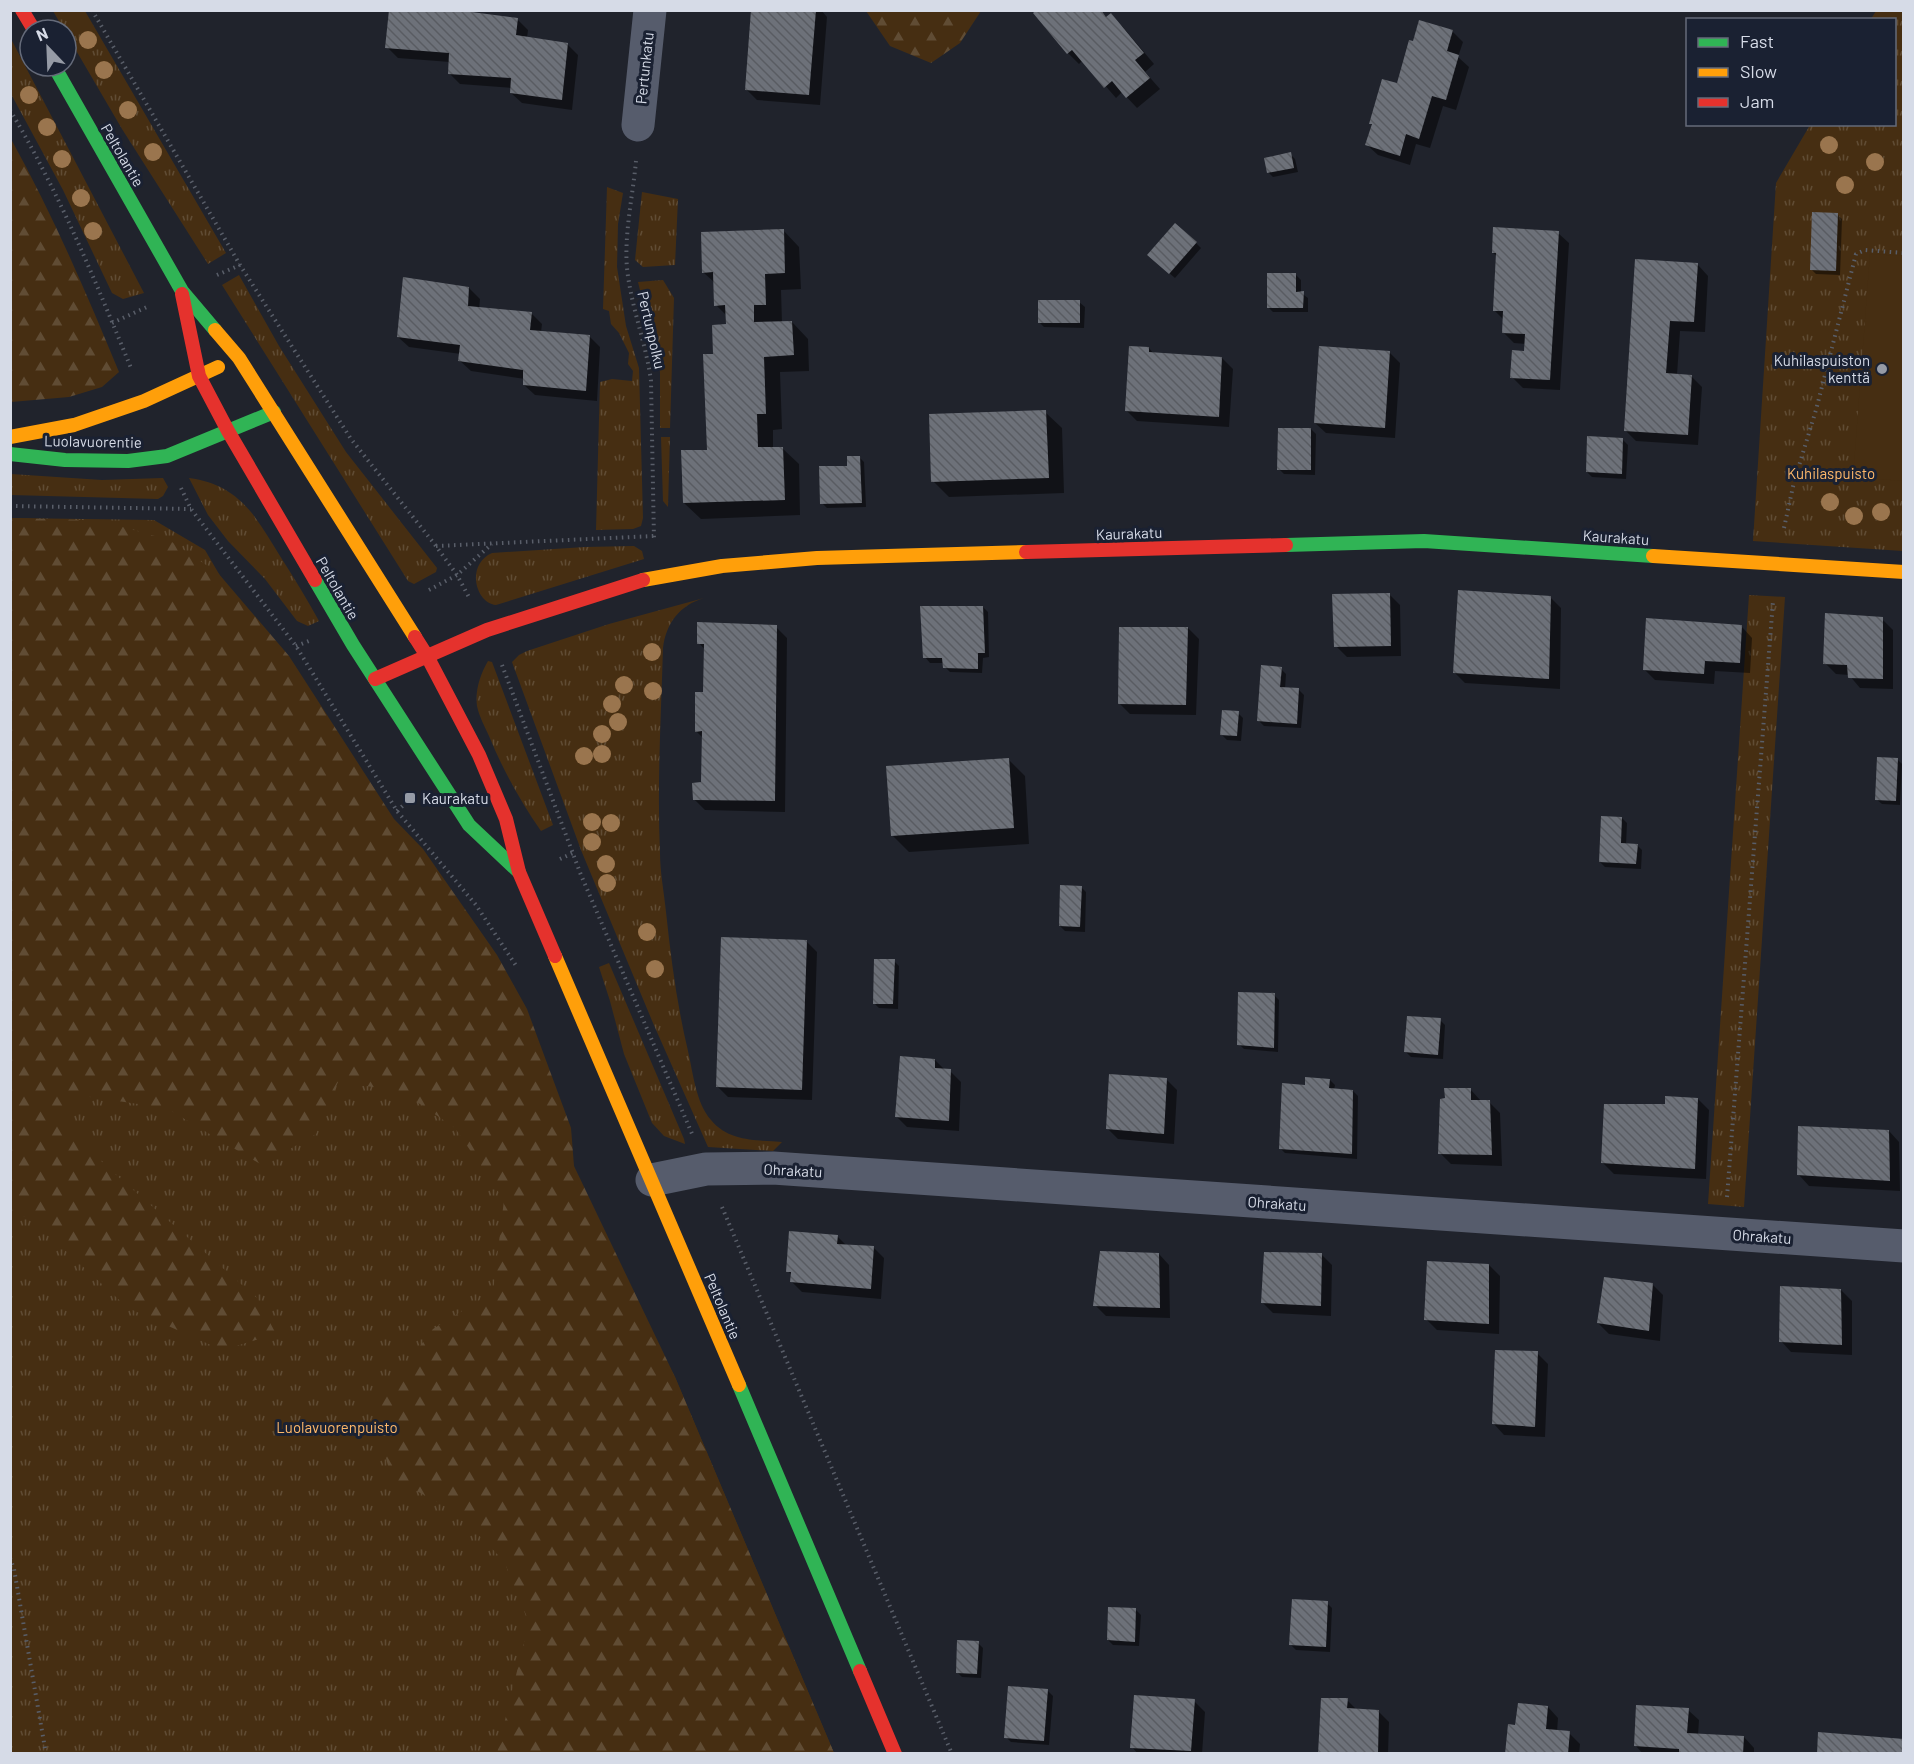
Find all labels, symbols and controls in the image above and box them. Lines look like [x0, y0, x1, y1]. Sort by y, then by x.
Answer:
north arrow [18, 18, 78, 78]
legend [1686, 18, 1896, 126]
text: N [33, 23, 51, 45]
text: Fast [1740, 30, 1774, 52]
street label: Pertunkatu [631, 31, 657, 105]
text: Slow [1740, 60, 1777, 82]
text: Jam [1740, 90, 1774, 112]
street label: Peltolantie [98, 120, 148, 190]
street label: Pertunpolku [634, 289, 670, 371]
place label: Kuhilaspuiston kenttä [1774, 351, 1870, 386]
marker: Kuhilaspuiston kenttä [1875, 362, 1889, 376]
street label: Luolavuorentie [44, 431, 142, 451]
park label: Kuhilaspuisto [1787, 464, 1875, 482]
street label: Kaurakatu [1095, 523, 1163, 543]
street label: Kaurakatu [1582, 526, 1650, 548]
street label: Peltolantie [313, 553, 363, 623]
place label: Kaurakatu [422, 789, 488, 807]
marker: Kaurakatu [403, 791, 417, 805]
street label: Ohrakatu [763, 1159, 823, 1181]
street label: Ohrakatu [1247, 1192, 1307, 1214]
street label: Ohrakatu [1732, 1225, 1792, 1247]
street label: Peltolantie [701, 1270, 745, 1342]
park label: Luolavuorenpuisto [276, 1418, 398, 1436]

